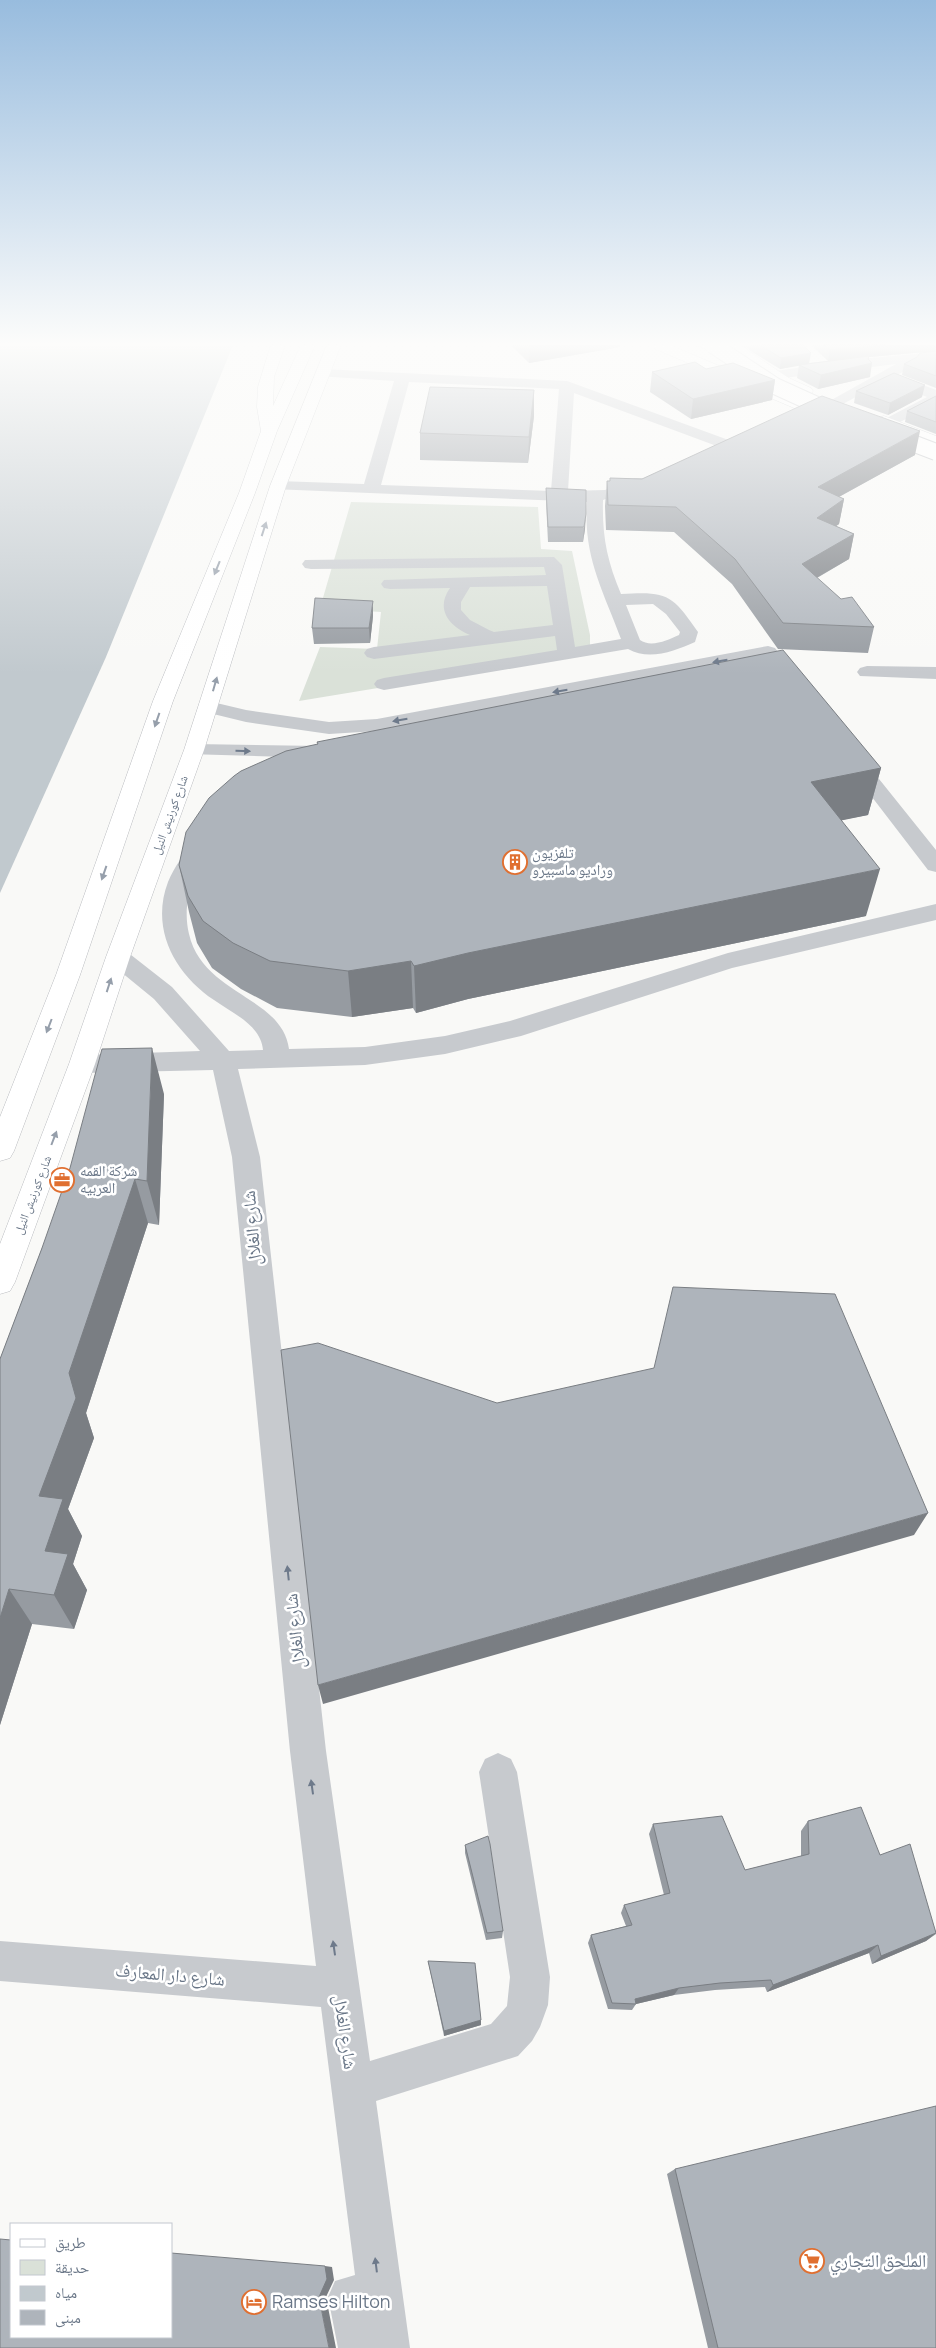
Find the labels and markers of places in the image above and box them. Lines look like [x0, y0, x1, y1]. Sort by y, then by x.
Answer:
place label: تلفزيون وراديو ماسبيرو [532, 842, 613, 880]
building icon: تلفزيون وراديو ماسبيرو [502, 849, 528, 875]
place label: شركة القمه العربيه [80, 1160, 138, 1198]
office icon: شركة القمه العربيه [49, 1167, 75, 1193]
supermarket icon: الملحق التجاري [799, 2248, 825, 2274]
place label: الملحق التجاري [830, 2248, 926, 2276]
hotel icon: Ramses Hilton [241, 2289, 267, 2315]
place label: Ramses Hilton [272, 2289, 391, 2313]

